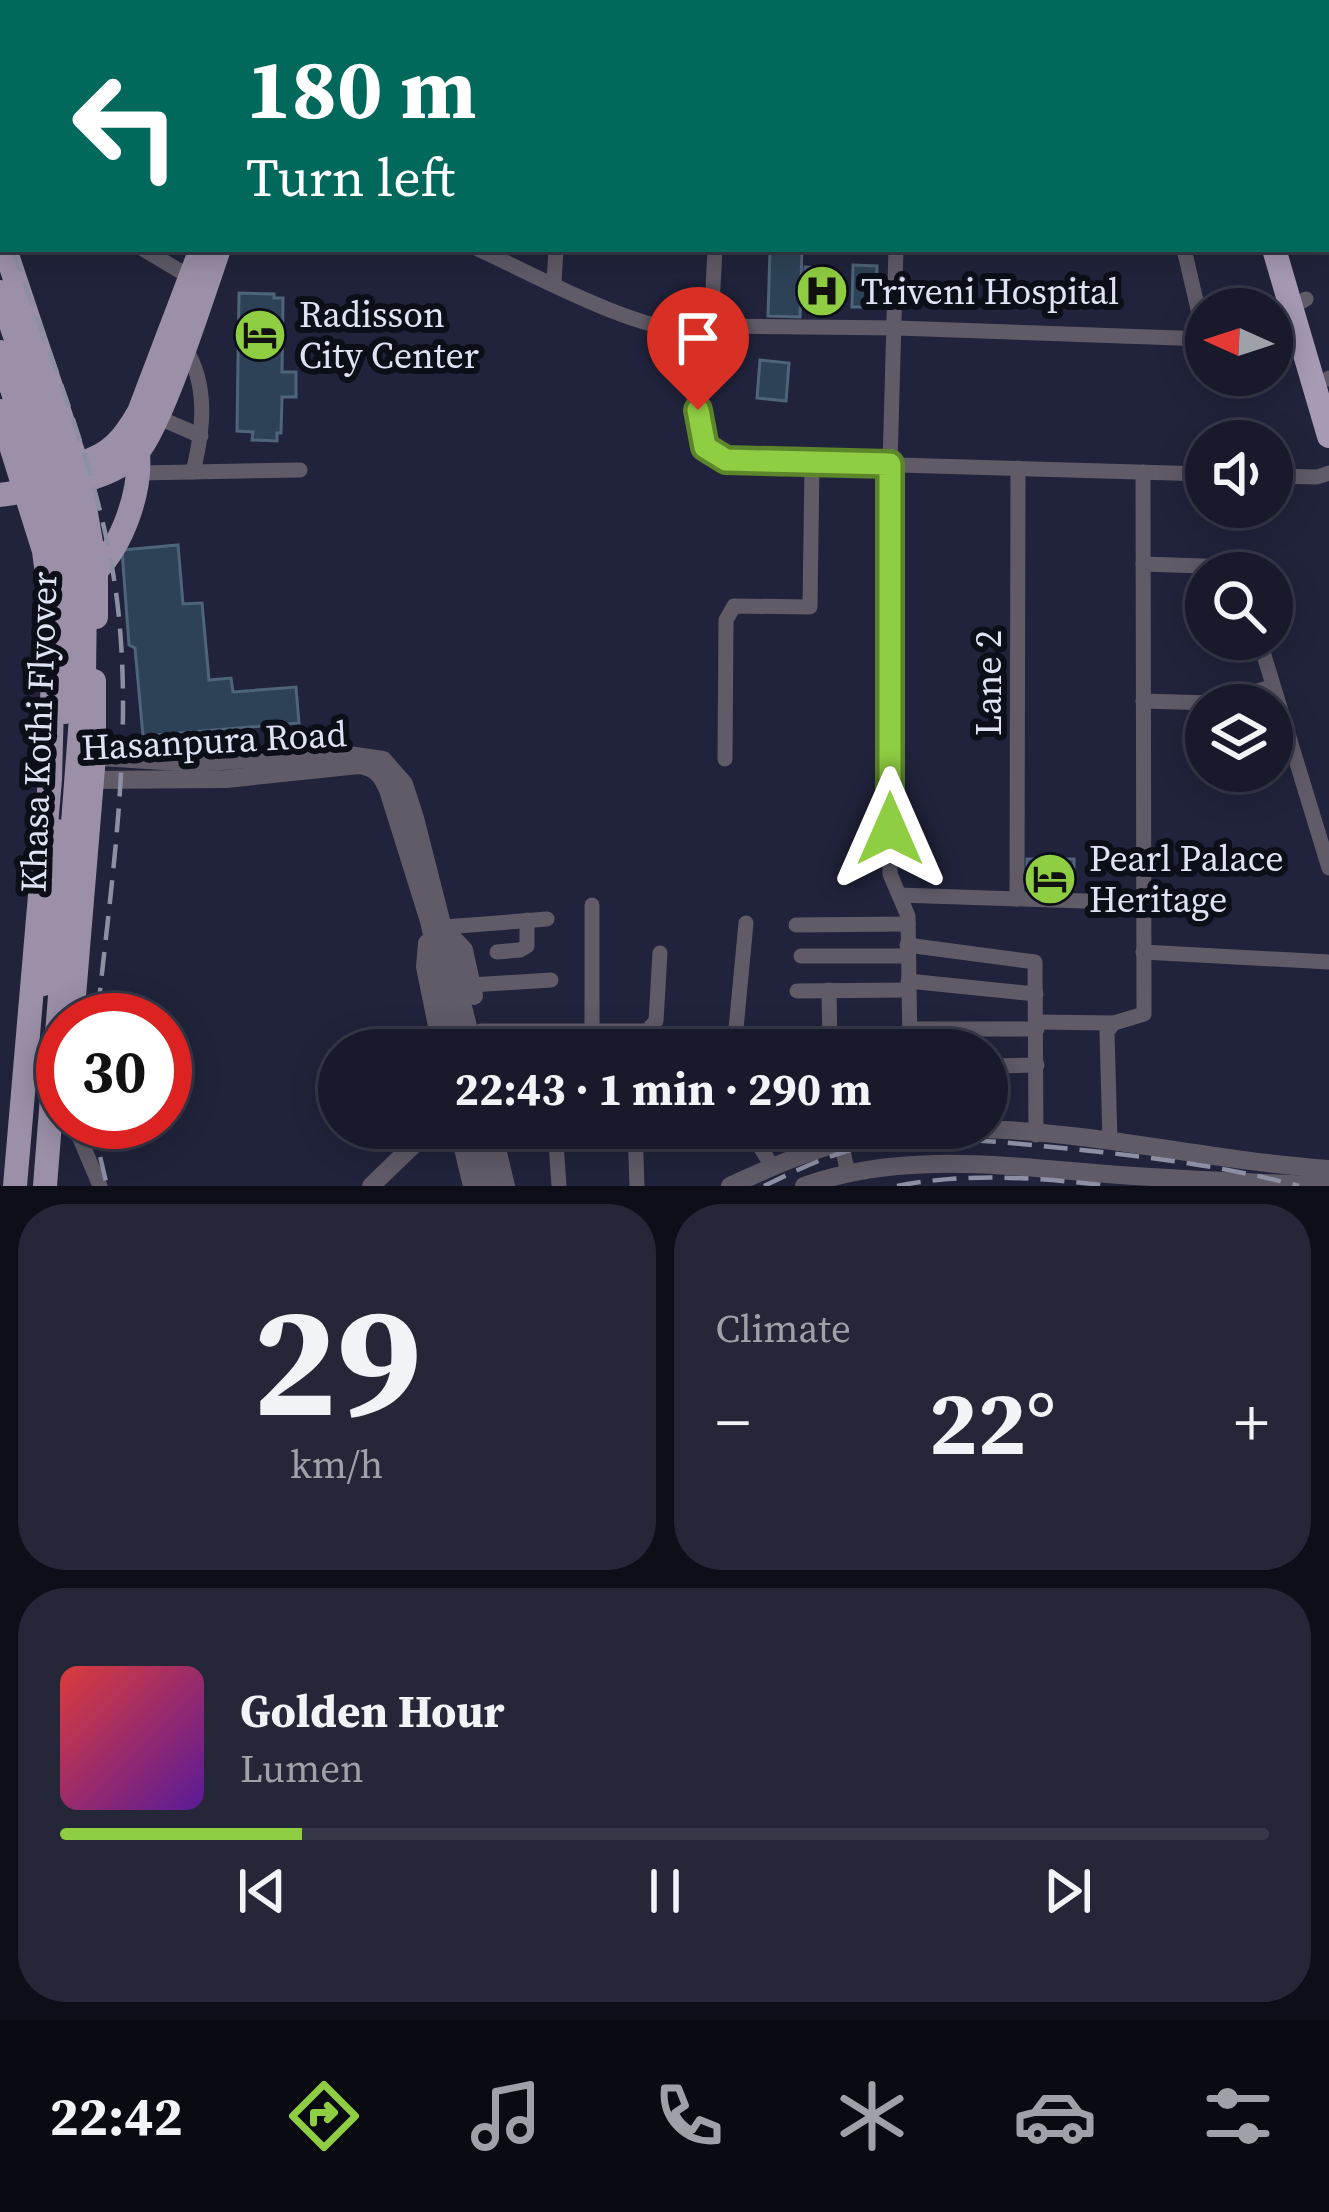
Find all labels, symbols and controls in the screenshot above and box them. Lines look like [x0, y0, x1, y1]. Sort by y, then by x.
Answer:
text: 180 m [246, 31, 477, 146]
icon: left [48, 48, 204, 204]
text: Turn left [246, 140, 455, 214]
hospital icon: Triveni Hospital [794, 263, 850, 319]
place label: Triveni Hospital [861, 267, 1119, 316]
pin [647, 287, 749, 410]
north arrow [1185, 288, 1293, 396]
map controls [1185, 288, 1293, 792]
place label: Radisson City Center [299, 290, 479, 380]
icon: arrive [665, 305, 731, 371]
hotel icon: Radisson City Center [232, 307, 288, 363]
button: sound [1185, 420, 1293, 528]
button: search [1185, 552, 1293, 660]
street label: Khasa Kothi Flyover [8, 571, 69, 893]
street label: Lane 2 [964, 630, 1013, 736]
button: layers [1185, 684, 1293, 792]
street label: Hasanpura Road [80, 709, 348, 772]
position arrow [827, 766, 953, 892]
place label: Pearl Palace Heritage [1089, 834, 1284, 924]
hotel icon: Pearl Palace Heritage [1022, 851, 1078, 907]
speed limit sign: 30 [36, 993, 192, 1149]
text: 22:43 · 1 min · 290 m [455, 1058, 871, 1120]
text: 29 [252, 1253, 421, 1467]
text: Climate [716, 1302, 851, 1355]
text: 22° [929, 1361, 1056, 1484]
text: − [716, 1377, 750, 1467]
text: + [1234, 1377, 1269, 1467]
text: km/h [290, 1438, 383, 1491]
text: Golden Hour [240, 1680, 504, 1742]
text: Lumen [240, 1742, 364, 1795]
icon: previous [229, 1858, 295, 1924]
icon: pause [632, 1858, 698, 1924]
icon: next [1035, 1858, 1101, 1924]
icon: directions [282, 2074, 366, 2158]
icon: music [464, 2074, 548, 2158]
icon: phone [647, 2074, 731, 2158]
icon: climate [830, 2074, 914, 2158]
icon: car [1013, 2074, 1097, 2158]
icon: filters [1196, 2074, 1280, 2158]
text: 22:42 [49, 2079, 183, 2153]

